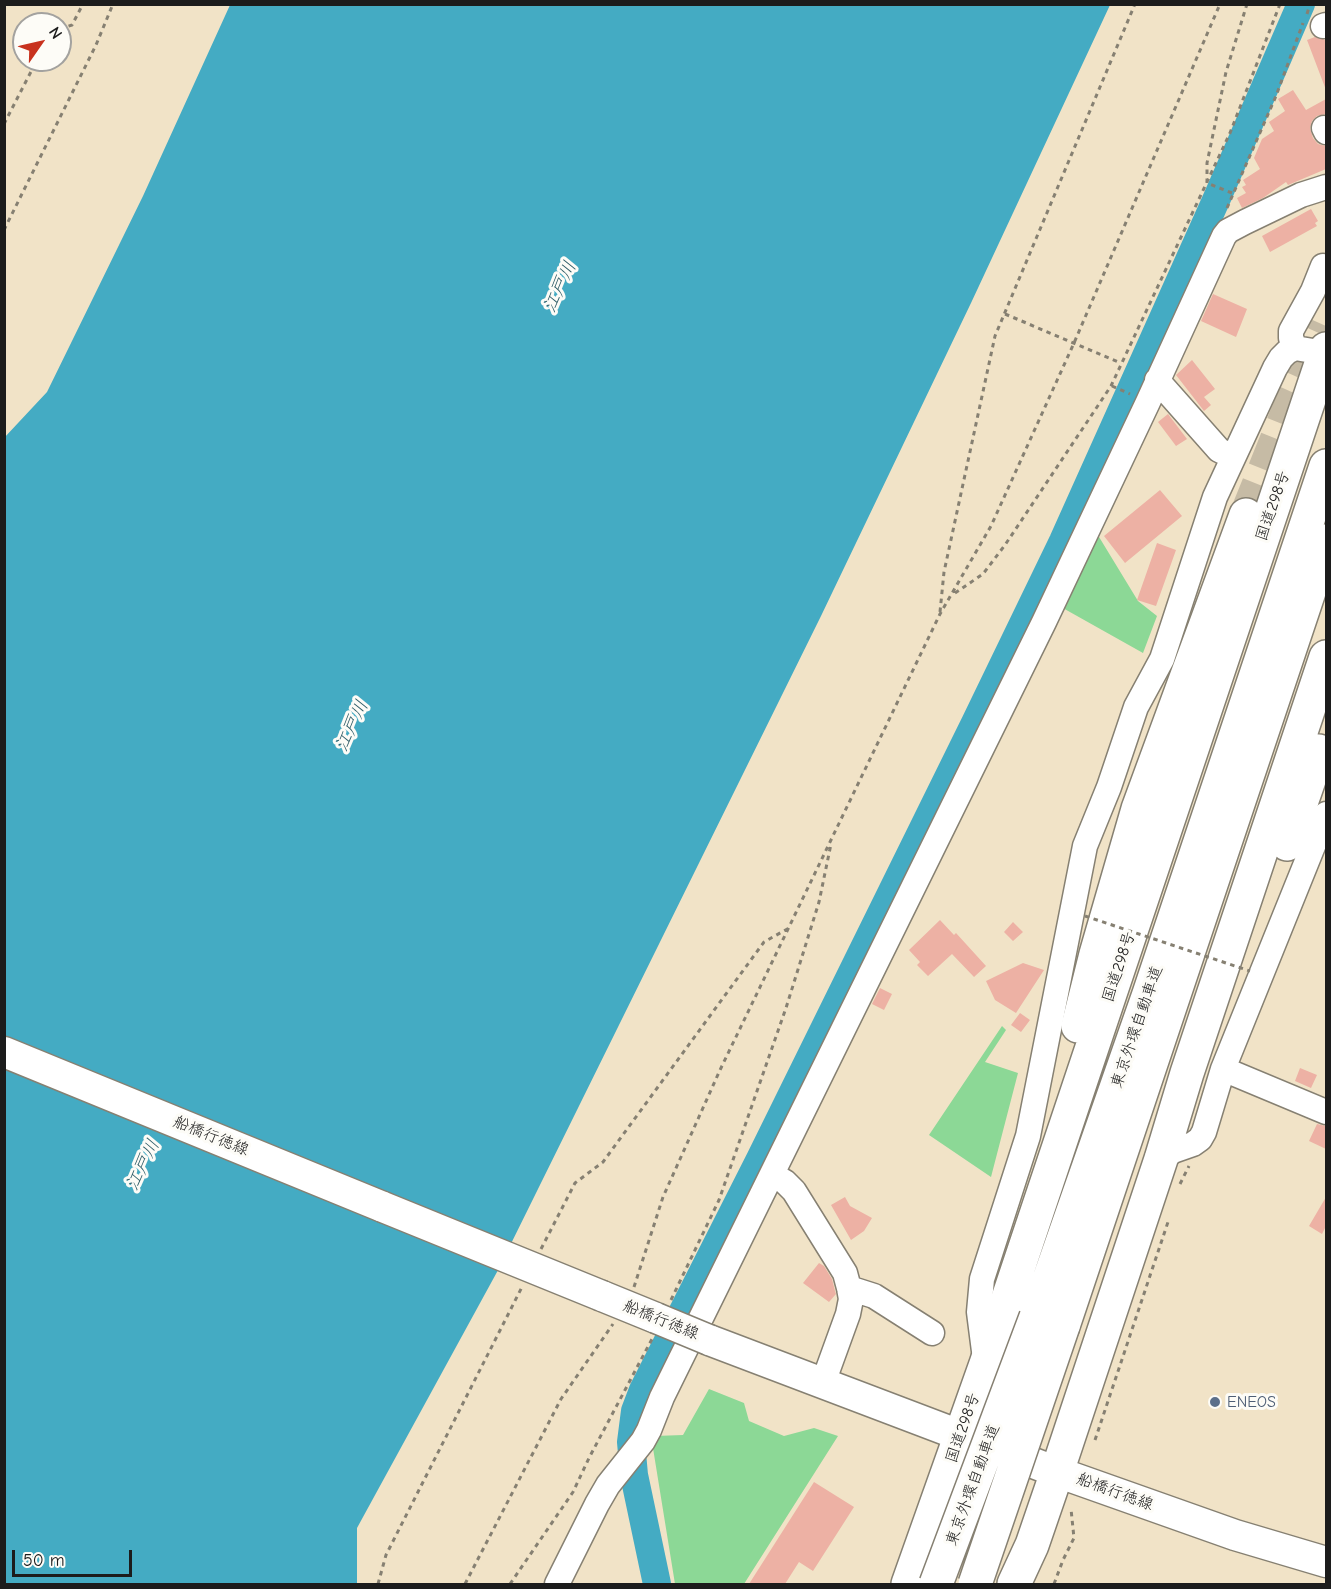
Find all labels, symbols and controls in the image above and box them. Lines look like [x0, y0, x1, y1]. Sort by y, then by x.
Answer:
north arrow [12, 12, 72, 72]
text: N [45, 24, 66, 42]
water label: 江戸川 [539, 258, 581, 316]
street label: 国道298号 [1252, 468, 1294, 544]
water label: 江戸川 [331, 697, 373, 755]
street label: 国道298号 [1099, 929, 1139, 1005]
street label: 東京外環自動車道 [1107, 963, 1167, 1091]
street label: 船橋行徳線 [170, 1112, 252, 1160]
water label: 江戸川 [121, 1136, 165, 1194]
street label: 船橋行徳線 [620, 1296, 702, 1344]
street label: 国道298号 [942, 1390, 984, 1466]
place label: ENEOS [1227, 1392, 1276, 1412]
marker: ENEOS [1208, 1395, 1222, 1409]
street label: 東京外環自動車道 [942, 1422, 1004, 1548]
street label: 船橋行徳線 [1074, 1469, 1156, 1515]
scale bar [15, 1538, 135, 1576]
text: 50 m [23, 1550, 65, 1571]

